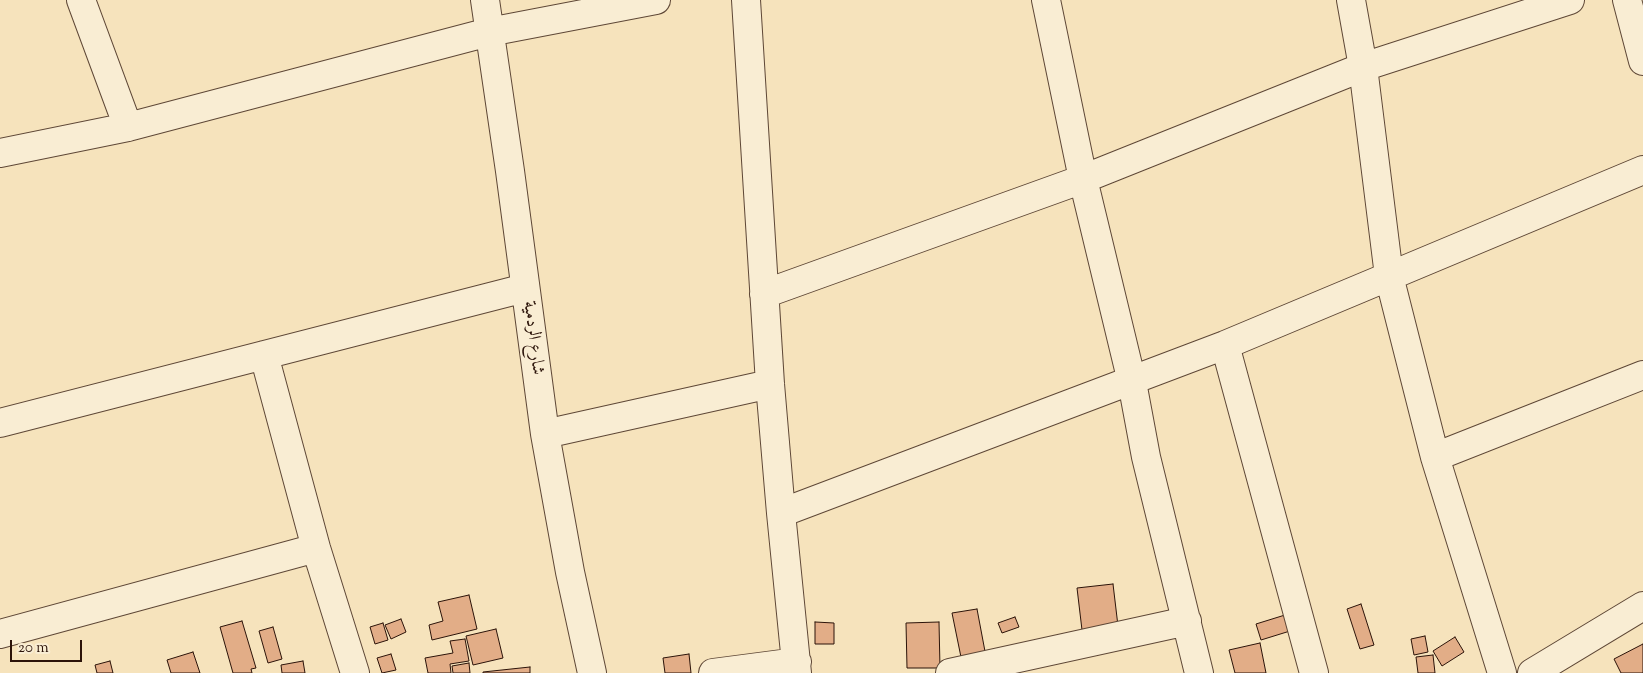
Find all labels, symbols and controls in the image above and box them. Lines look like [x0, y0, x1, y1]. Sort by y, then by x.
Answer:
street label: شارع الردمية [517, 300, 547, 376]
scale bar [12, 630, 85, 662]
text: 20 m [18, 638, 49, 659]

